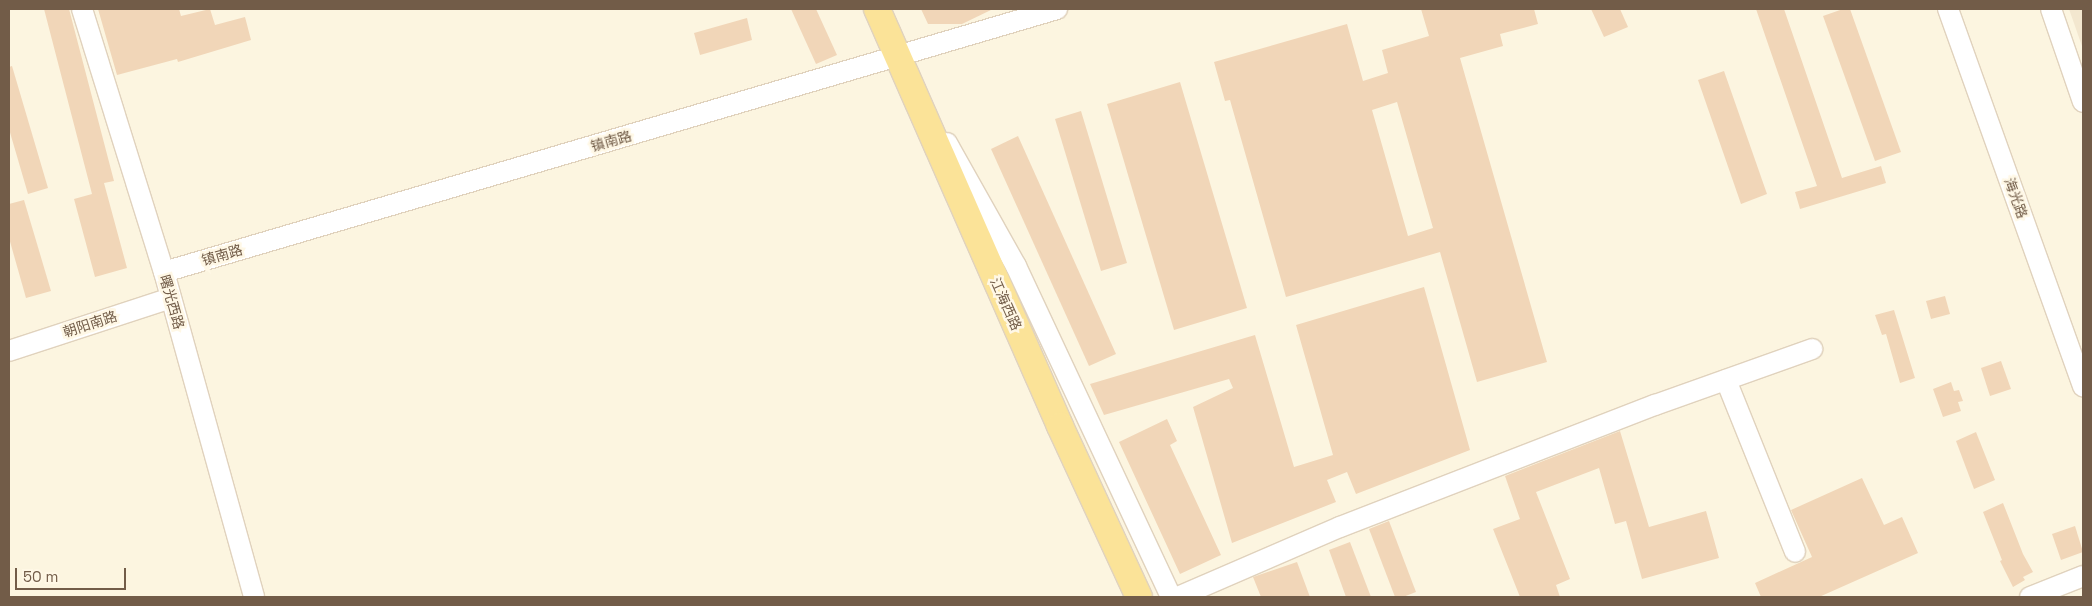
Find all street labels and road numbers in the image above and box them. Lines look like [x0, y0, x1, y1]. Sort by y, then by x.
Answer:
street label: 镇南路 [588, 127, 634, 155]
street label: 海光路 [2001, 175, 2031, 221]
street label: 镇南路 [199, 241, 245, 269]
street label: 曙光西路 [156, 273, 188, 331]
street label: 江海西路 [987, 275, 1025, 333]
street label: 朝阳南路 [61, 307, 119, 341]

